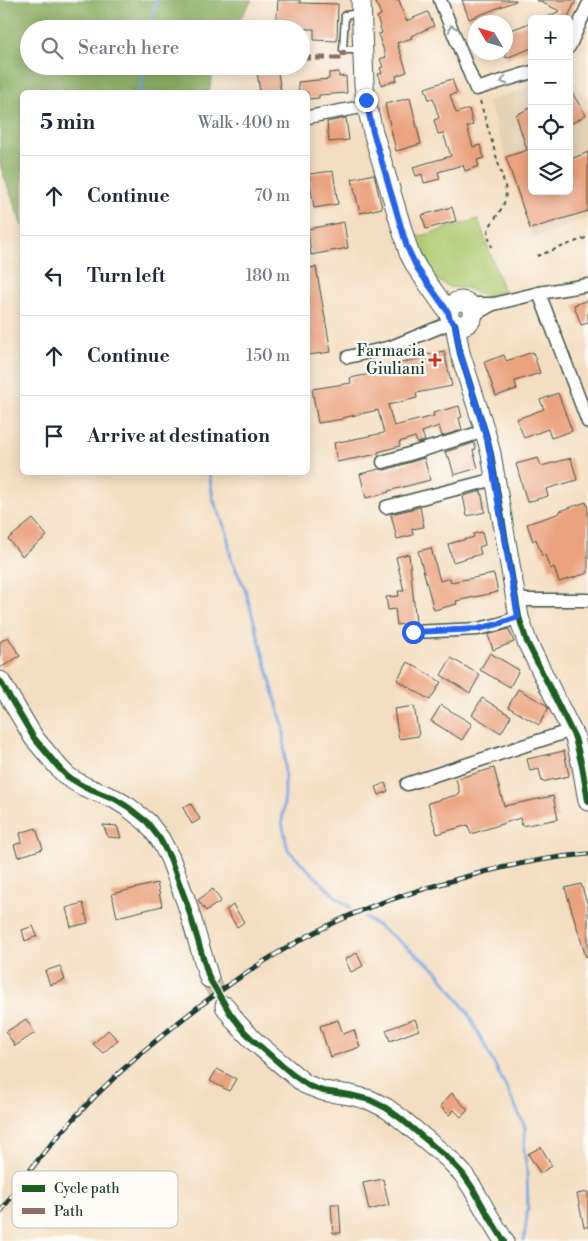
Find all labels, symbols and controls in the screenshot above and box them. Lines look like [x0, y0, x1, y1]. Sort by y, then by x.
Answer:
north arrow [468, 15, 513, 60]
map controls [528, 15, 573, 195]
button: + [528, 15, 573, 60]
search box [20, 20, 310, 75]
one-way arrow [447, 25, 457, 33]
icon: search [38, 34, 66, 62]
text: Search here [78, 36, 179, 60]
button: − [528, 60, 573, 105]
one-way arrow [500, 75, 509, 85]
route end [355, 89, 378, 112]
button: locate [528, 105, 573, 150]
text: 5 min [40, 110, 95, 136]
text: Walk · 400 m [198, 113, 290, 133]
button: layers [528, 150, 573, 195]
icon: ahead [40, 182, 68, 210]
text: Continue [87, 184, 170, 208]
text: 70 m [254, 186, 290, 206]
icon: left [40, 262, 68, 290]
text: Turn left [87, 264, 166, 288]
text: 180 m [246, 266, 290, 286]
place label: Farmacia Giuliani [357, 341, 426, 379]
icon: ahead [40, 342, 68, 370]
text: Continue [87, 344, 170, 368]
text: 150 m [246, 346, 290, 366]
marker: Farmacia Giuliani [429, 354, 441, 366]
icon: arrive [40, 422, 68, 450]
text: Arrive at destination [87, 424, 270, 448]
route start [402, 621, 425, 644]
legend [12, 1171, 178, 1228]
text: Cycle path [54, 1180, 120, 1198]
text: Path [54, 1203, 84, 1221]

